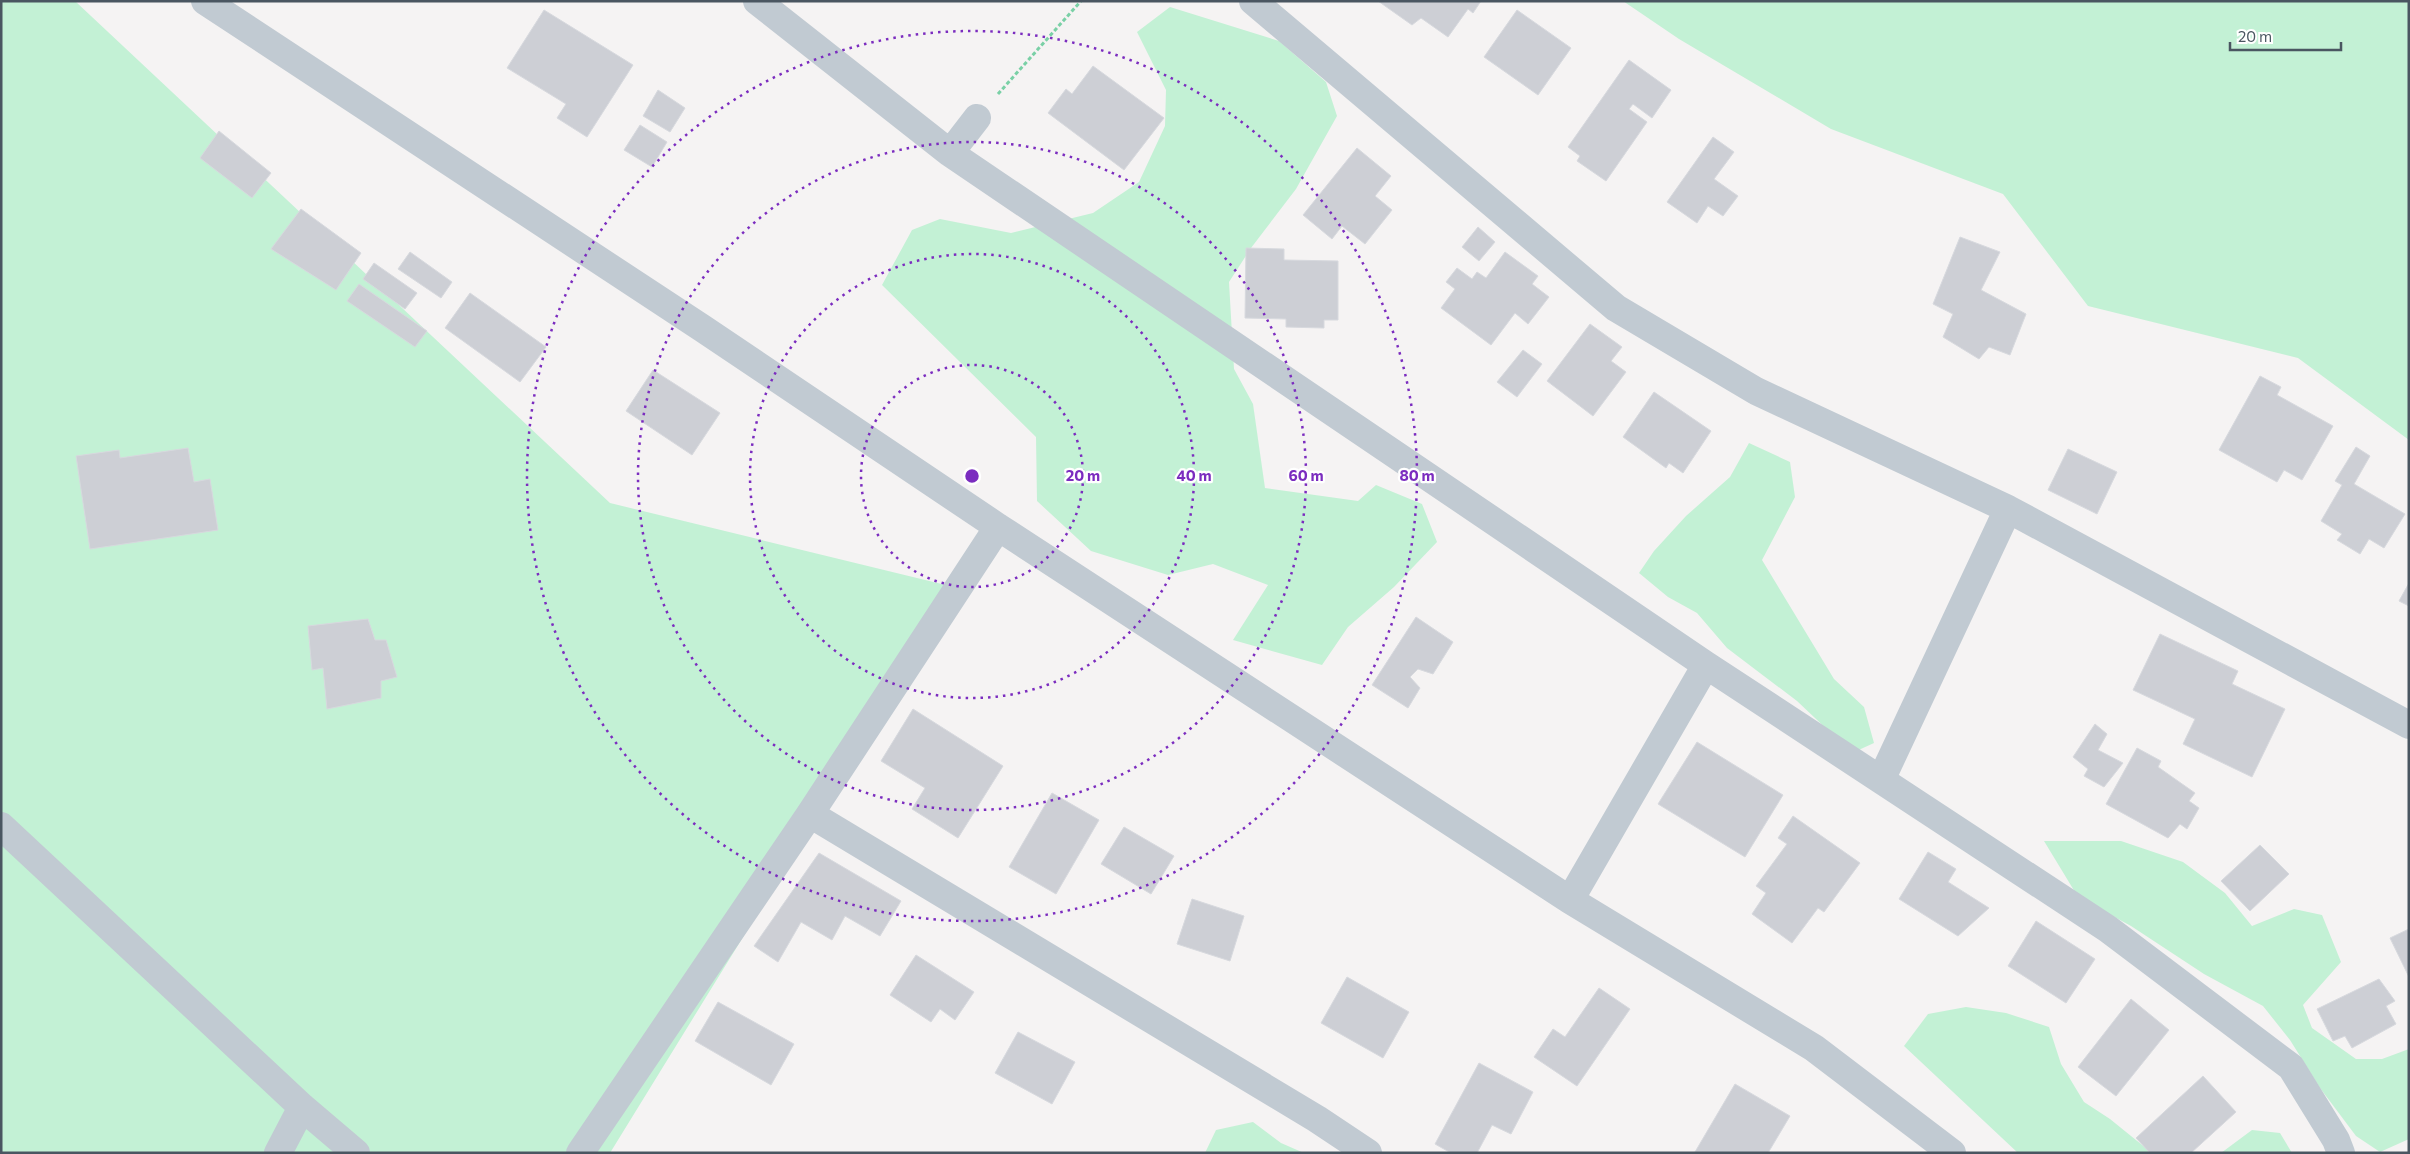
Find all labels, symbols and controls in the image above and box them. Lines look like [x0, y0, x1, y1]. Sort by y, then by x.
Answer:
scale bar [2230, 20, 2341, 52]
text: 20 m [2238, 27, 2272, 45]
text: 20 m [1066, 466, 1100, 484]
text: 40 m [1176, 466, 1212, 484]
text: 60 m [1288, 466, 1324, 484]
text: 80 m [1399, 466, 1435, 484]
centre of rings [963, 467, 981, 485]

